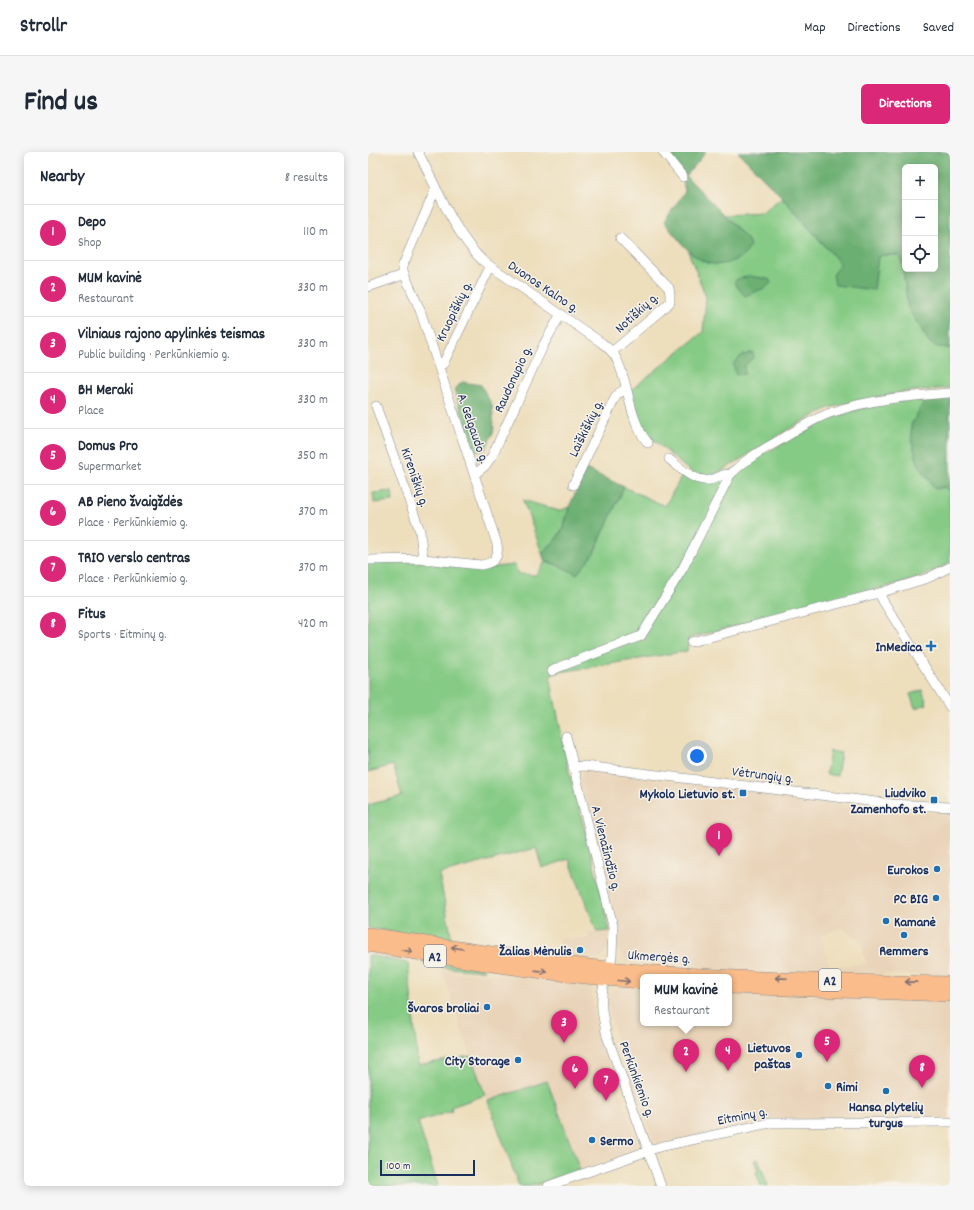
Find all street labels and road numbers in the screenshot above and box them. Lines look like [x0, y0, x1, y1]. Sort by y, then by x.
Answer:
street label: Duonos Kalno g. [503, 256, 582, 319]
street label: Kruopiškių g. [432, 278, 478, 345]
street label: Notiškių g. [611, 288, 664, 339]
street label: Raudonupio g. [490, 343, 538, 417]
street label: A. Gelgaudo g. [451, 391, 493, 466]
street label: Laiškiškių g. [564, 397, 609, 461]
street label: Kireniškių g. [395, 445, 434, 510]
street label: Vėtrungių g. [731, 762, 795, 790]
street label: A. Vienažindžio g. [585, 804, 625, 893]
road number: A2 [424, 945, 446, 967]
street label: Ukmergės g. [627, 946, 691, 970]
road number: A2 [819, 969, 841, 991]
street label: Perkūnkiemio g. [613, 1038, 659, 1121]
street label: Eitminų g. [716, 1102, 769, 1132]

